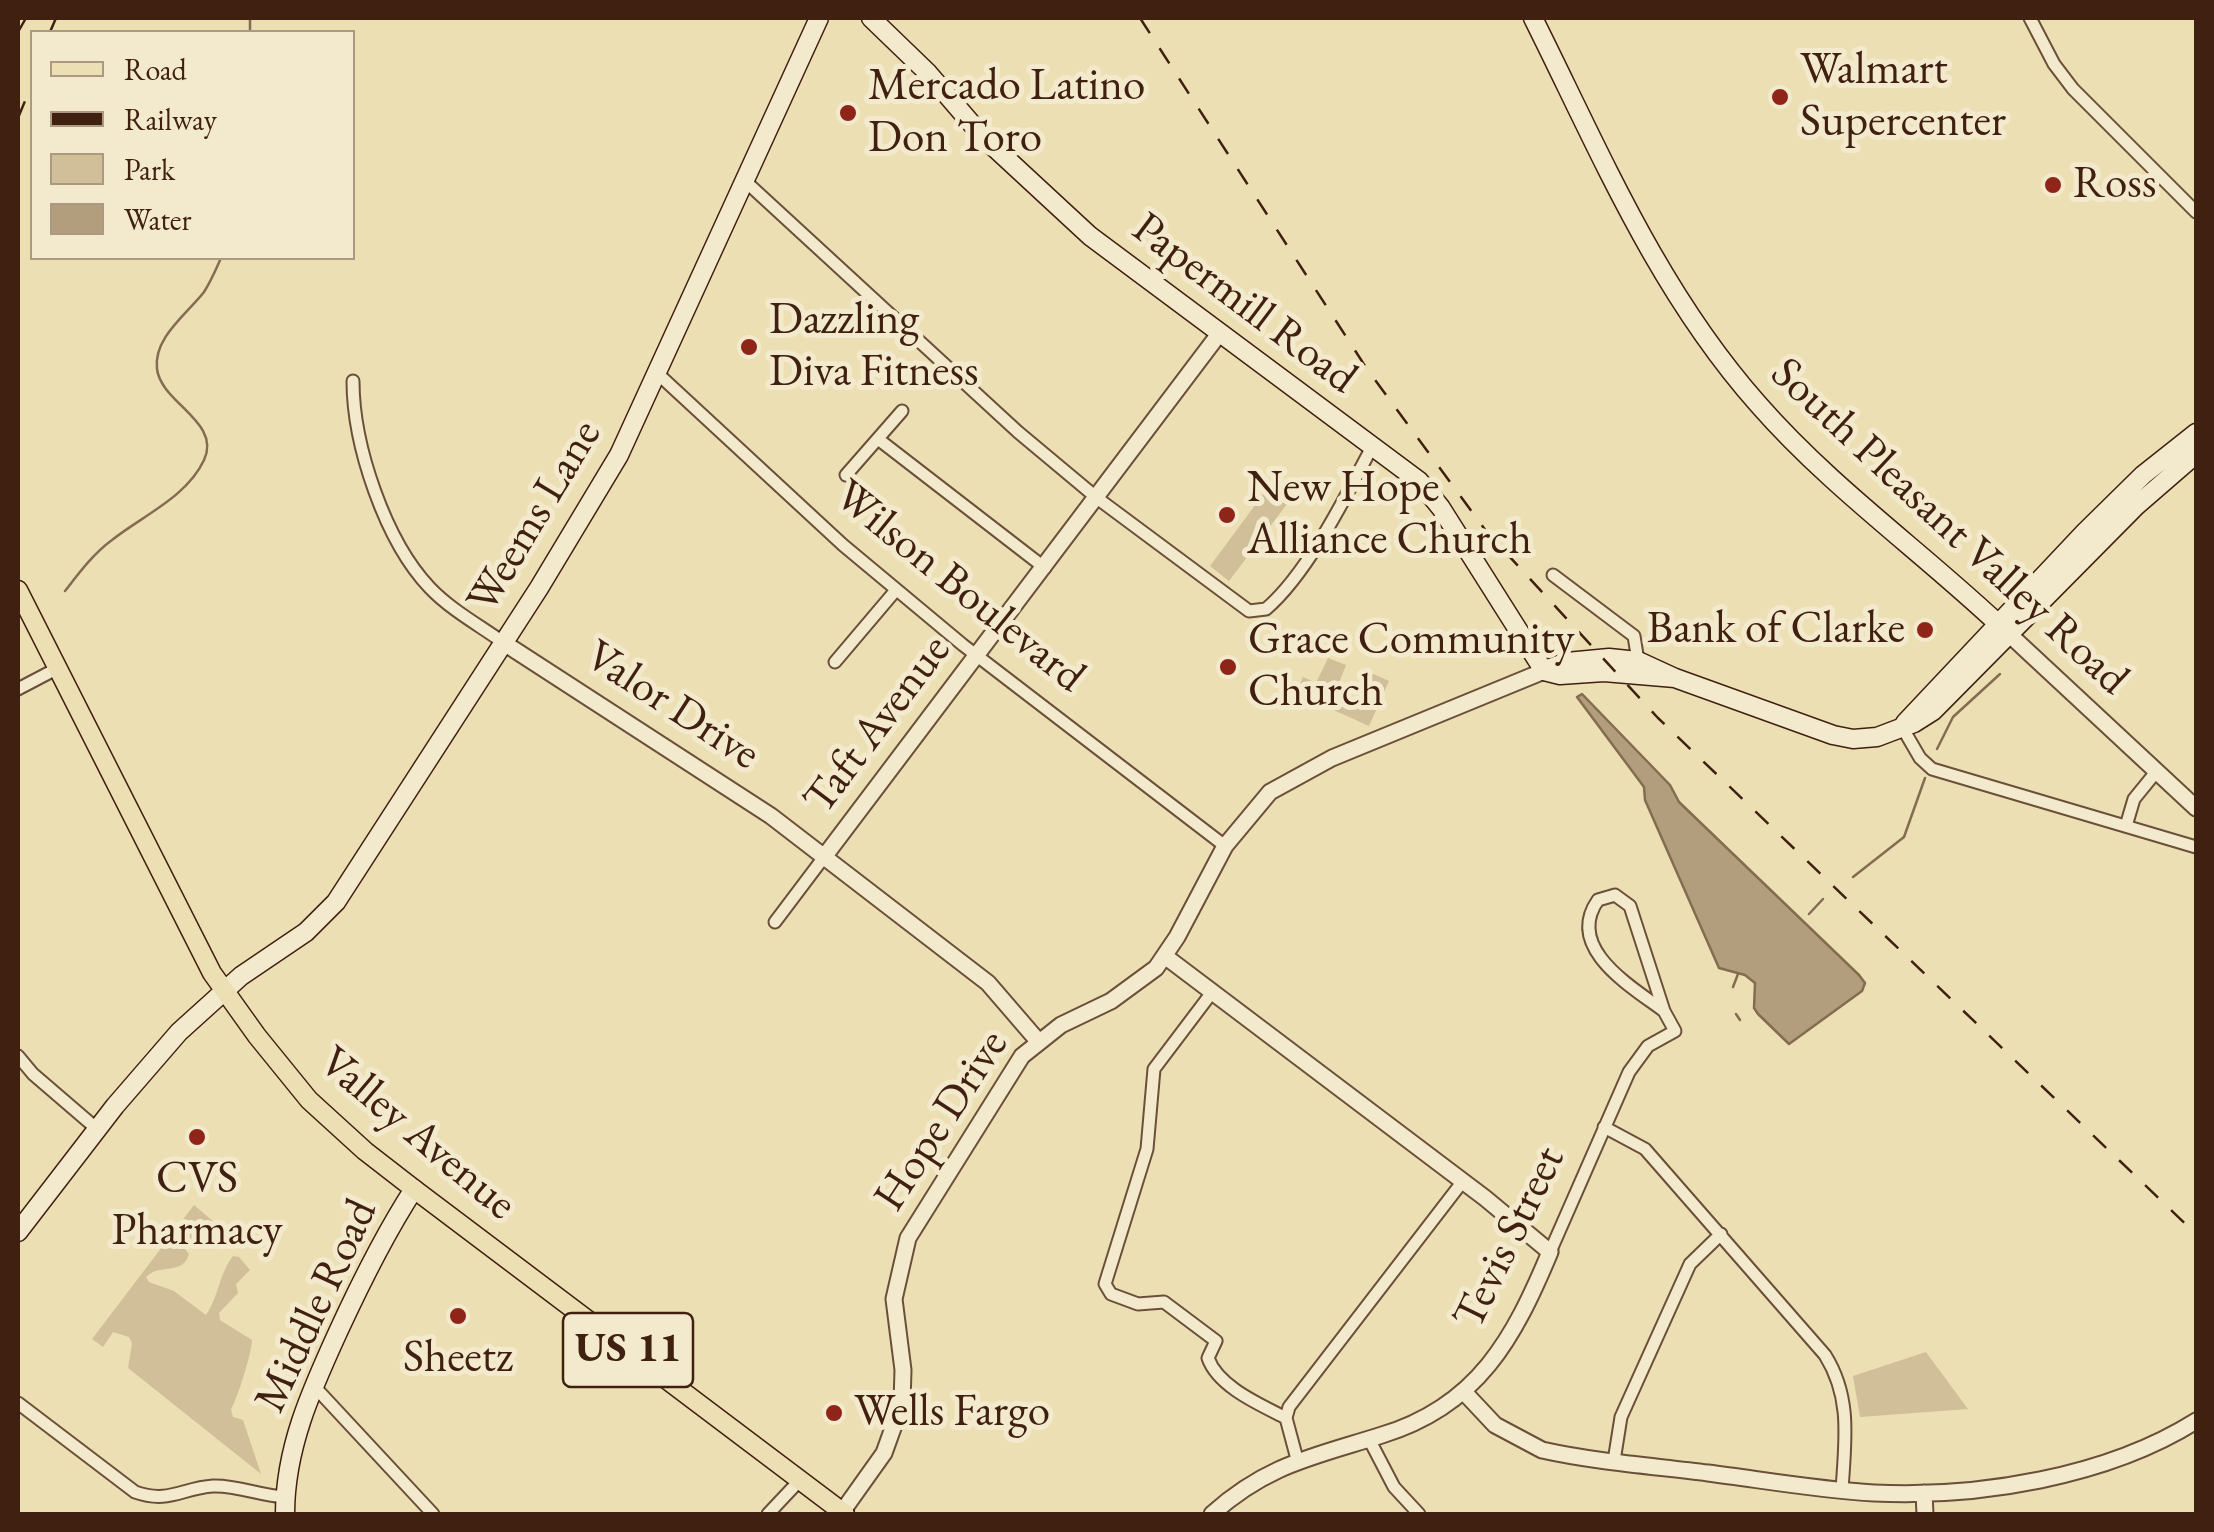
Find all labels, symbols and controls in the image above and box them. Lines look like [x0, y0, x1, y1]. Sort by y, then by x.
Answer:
legend [30, 30, 355, 260]
place label: Walmart Supercenter [1800, 44, 2006, 150]
text: Road [124, 50, 187, 89]
place label: Mercado Latino Don Toro [868, 60, 1145, 166]
marker: Walmart Supercenter [1769, 86, 1791, 108]
text: Railway [124, 100, 217, 139]
marker: Mercado Latino Don Toro [837, 102, 859, 124]
text: Park [124, 150, 175, 189]
place label: Ross [2073, 158, 2156, 212]
marker: Ross [2042, 174, 2064, 196]
text: Water [124, 200, 192, 239]
street label: Papermill Road [1121, 202, 1367, 406]
place label: Dazzling Diva Fitness [769, 294, 979, 400]
marker: Dazzling Diva Fitness [738, 336, 760, 358]
street label: South Pleasant Valley Road [1759, 347, 2139, 707]
street label: Weems Lane [456, 411, 614, 623]
place label: New Hope Alliance Church [1247, 462, 1532, 568]
street label: Wilson Boulevard [823, 469, 1095, 705]
marker: New Hope Alliance Church [1216, 504, 1238, 526]
place label: Bank of Clarke [1647, 603, 1905, 657]
place label: Grace Community Church [1248, 614, 1574, 720]
marker: Bank of Clarke [1914, 619, 1936, 641]
street label: Taft Avenue [793, 625, 963, 825]
street label: Valor Drive [575, 630, 769, 782]
marker: Grace Community Church [1217, 656, 1239, 678]
street label: Hope Drive [864, 1020, 1020, 1222]
street label: Valley Avenue [307, 1036, 527, 1232]
marker: CVS Pharmacy [186, 1126, 208, 1148]
street label: Tevis Street [1443, 1138, 1577, 1338]
place label: CVS Pharmacy [111, 1153, 283, 1259]
street label: Middle Road [244, 1191, 390, 1421]
marker: Sheetz [447, 1305, 469, 1327]
road number: US 11 [563, 1313, 693, 1387]
place label: Sheetz [403, 1332, 513, 1386]
place label: Wells Fargo [854, 1386, 1050, 1440]
marker: Wells Fargo [823, 1402, 845, 1424]

